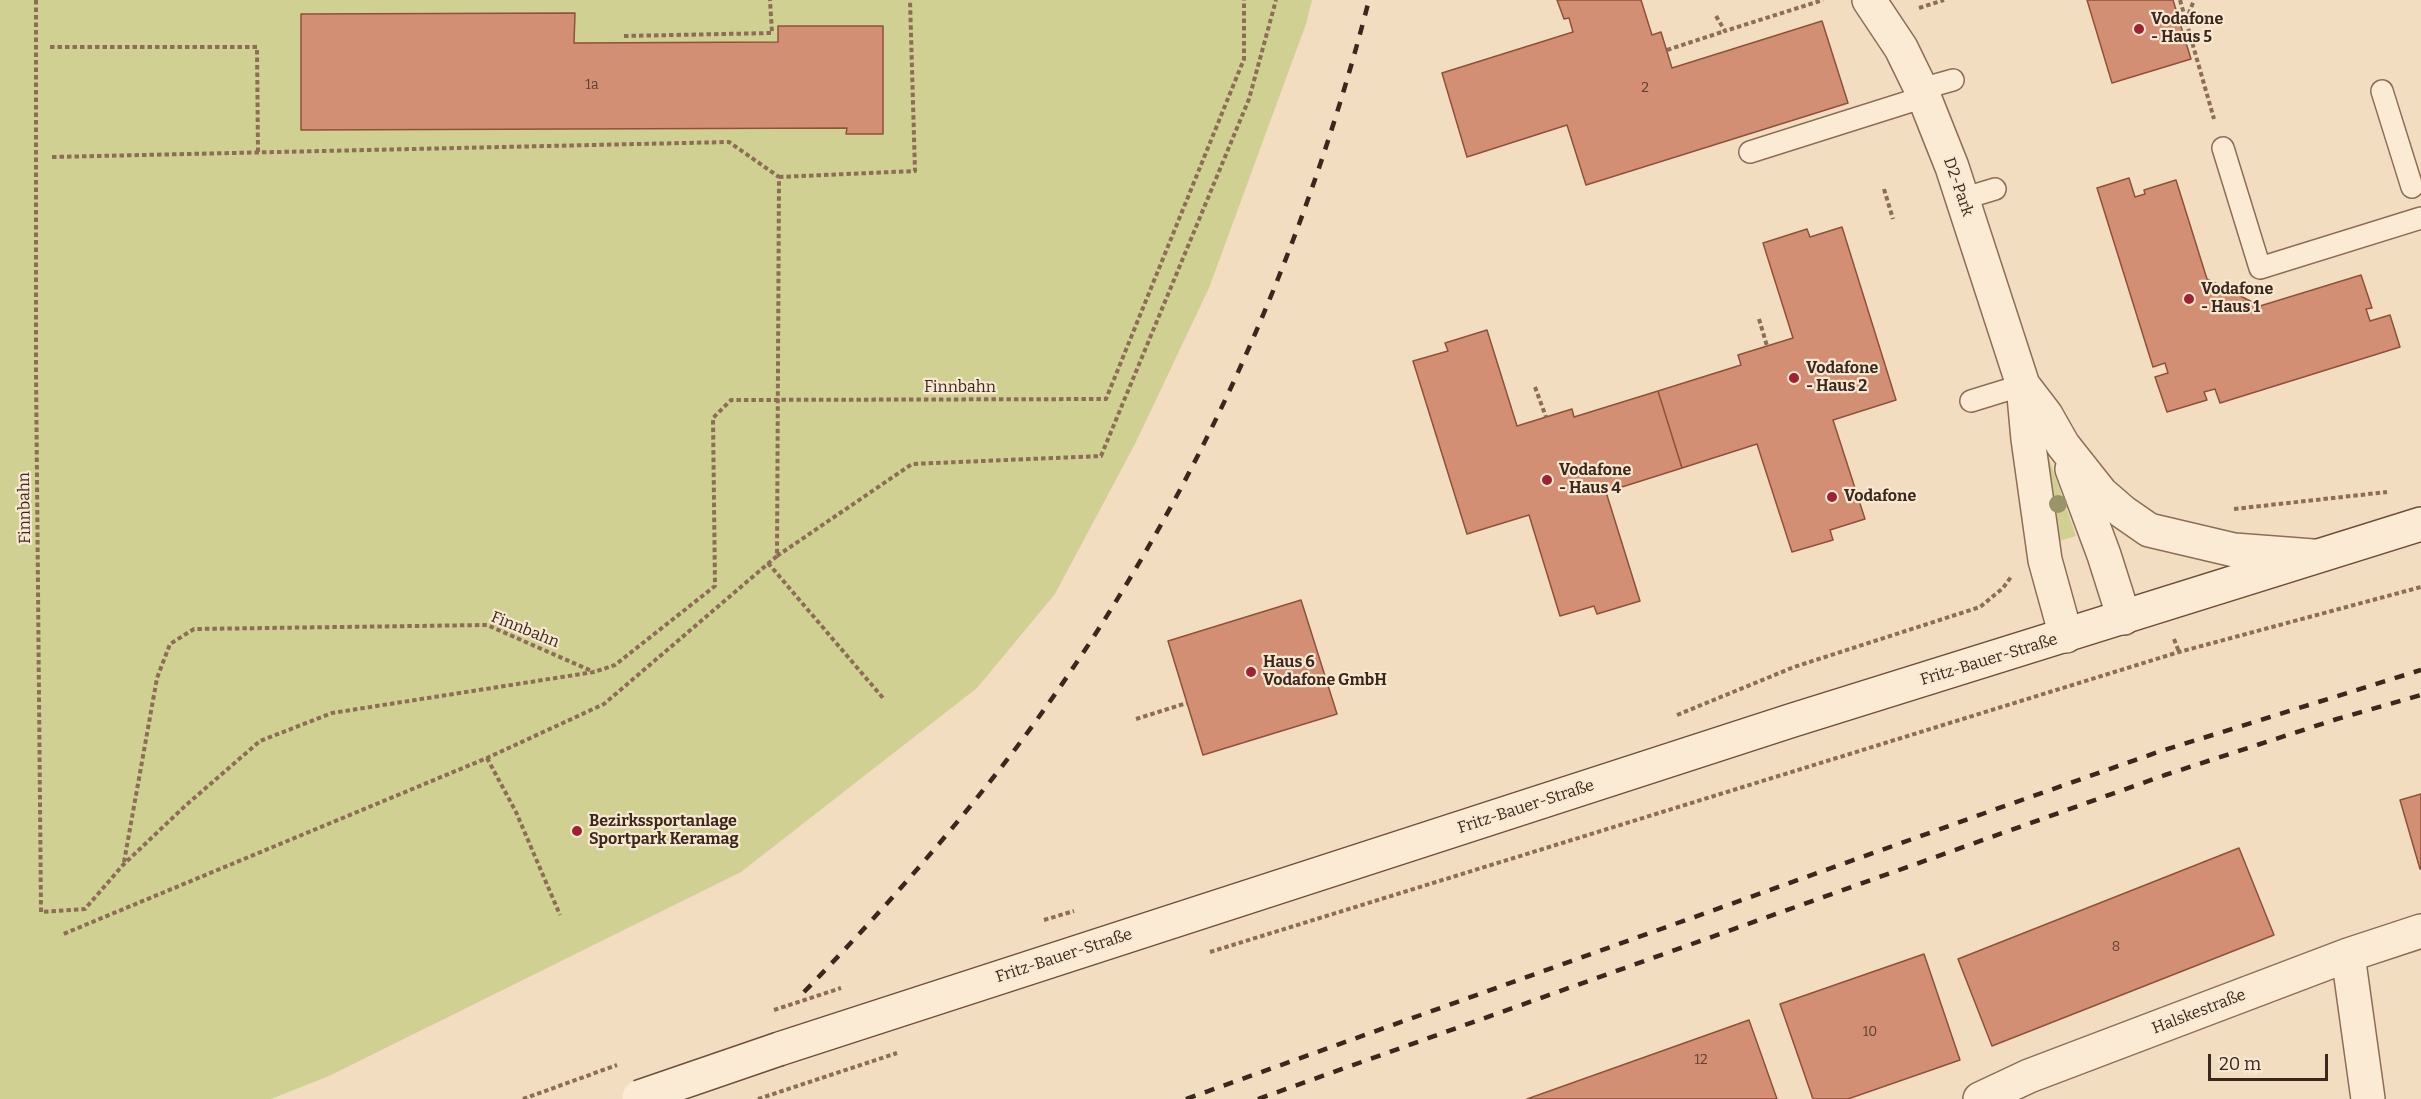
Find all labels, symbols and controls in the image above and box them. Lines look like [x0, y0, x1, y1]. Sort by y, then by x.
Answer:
place label: Vodafone - Haus 5 [2151, 10, 2223, 48]
marker: Vodafone - Haus 5 [2132, 22, 2146, 36]
house number: 1a [585, 77, 599, 93]
house number: 2 [1641, 80, 1649, 96]
street label: D2-Park [1939, 155, 1977, 219]
place label: Vodafone - Haus 1 [2201, 280, 2273, 318]
marker: Vodafone - Haus 1 [2182, 292, 2196, 306]
place label: Vodafone - Haus 2 [1806, 359, 1878, 397]
marker: Vodafone - Haus 2 [1787, 371, 1801, 385]
street label: Finnbahn [924, 378, 996, 398]
place label: Vodafone - Haus 4 [1559, 461, 1631, 499]
street label: Finnbahn [15, 472, 35, 544]
marker: Vodafone - Haus 4 [1540, 473, 1554, 487]
place label: Vodafone [1844, 487, 1916, 507]
marker: Vodafone [1825, 490, 1839, 504]
street label: Finnbahn [488, 608, 562, 652]
street label: Fritz-Bauer-Straße [1918, 630, 2060, 690]
place label: Haus 6 Vodafone GmbH [1263, 653, 1387, 691]
marker: Haus 6 Vodafone GmbH [1244, 665, 1258, 679]
street label: Fritz-Bauer-Straße [1455, 776, 1597, 838]
place label: Bezirkssportanlage Sportpark Keramag [589, 812, 739, 850]
marker: Bezirkssportanlage Sportpark Keramag [570, 824, 584, 838]
street label: Fritz-Bauer-Straße [993, 925, 1135, 987]
house number: 8 [2112, 939, 2120, 955]
street label: Halskestraße [2150, 985, 2248, 1039]
house number: 10 [1863, 1024, 1877, 1040]
scale bar [2211, 1042, 2331, 1080]
house number: 12 [1694, 1052, 1708, 1068]
text: 20 m [2219, 1053, 2261, 1075]

